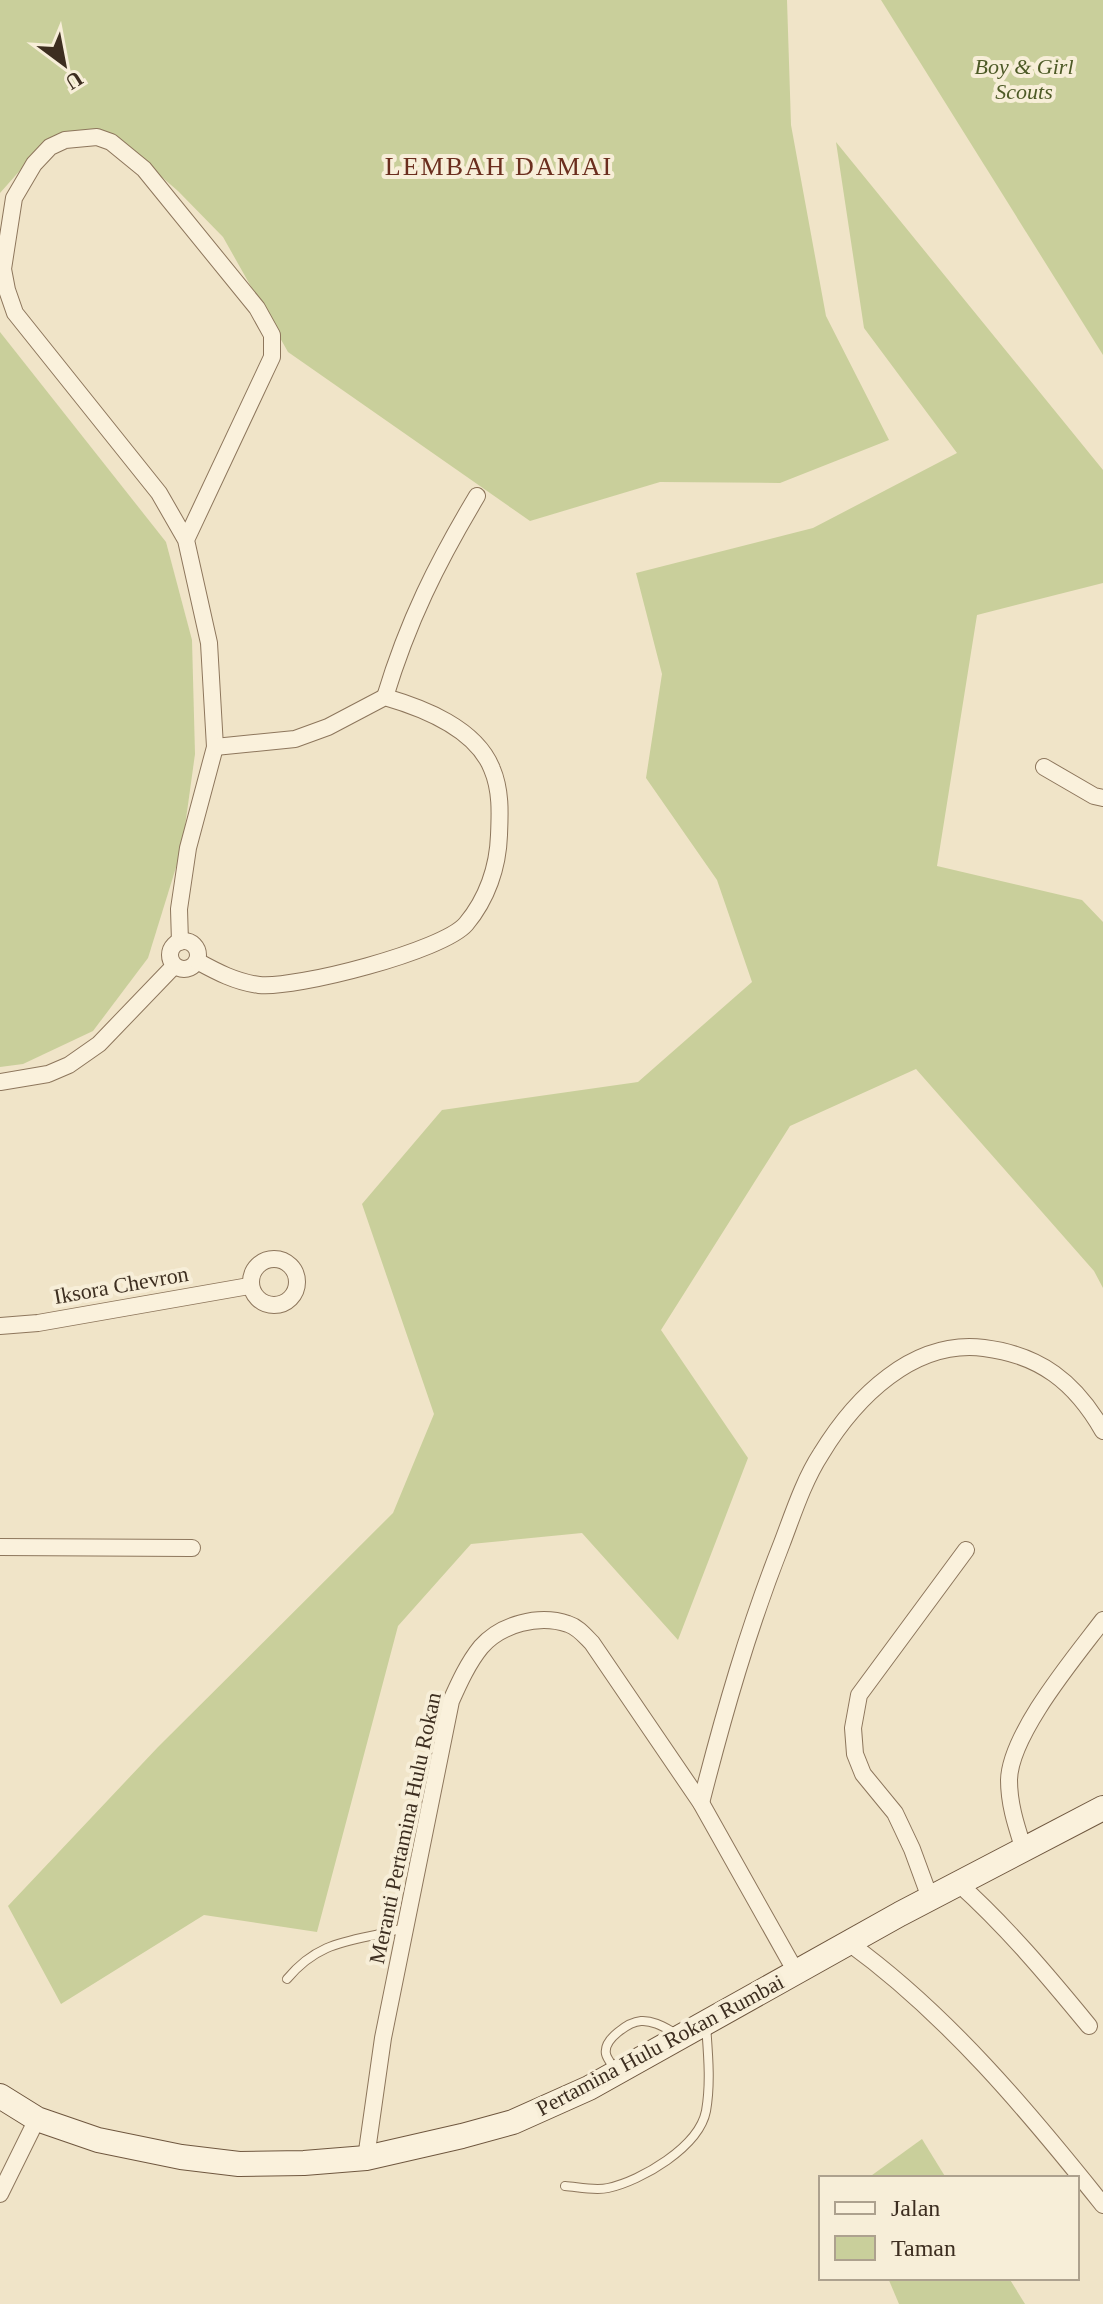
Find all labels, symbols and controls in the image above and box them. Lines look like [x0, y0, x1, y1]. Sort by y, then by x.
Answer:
north arrow [24, 24, 104, 104]
park label: Boy & Girl Scouts [975, 54, 1074, 104]
text: U [61, 66, 88, 95]
district label: LEMBAH DAMAI [385, 152, 613, 181]
street label: Iksora Chevron [52, 1261, 190, 1309]
street label: Meranti Pertamina Hulu Rokan [364, 1690, 446, 1966]
street label: Pertamina Hulu Rokan Rumbai [532, 1969, 788, 2121]
legend [819, 2176, 1079, 2280]
text: Jalan [891, 2195, 940, 2221]
text: Taman [891, 2235, 956, 2261]

